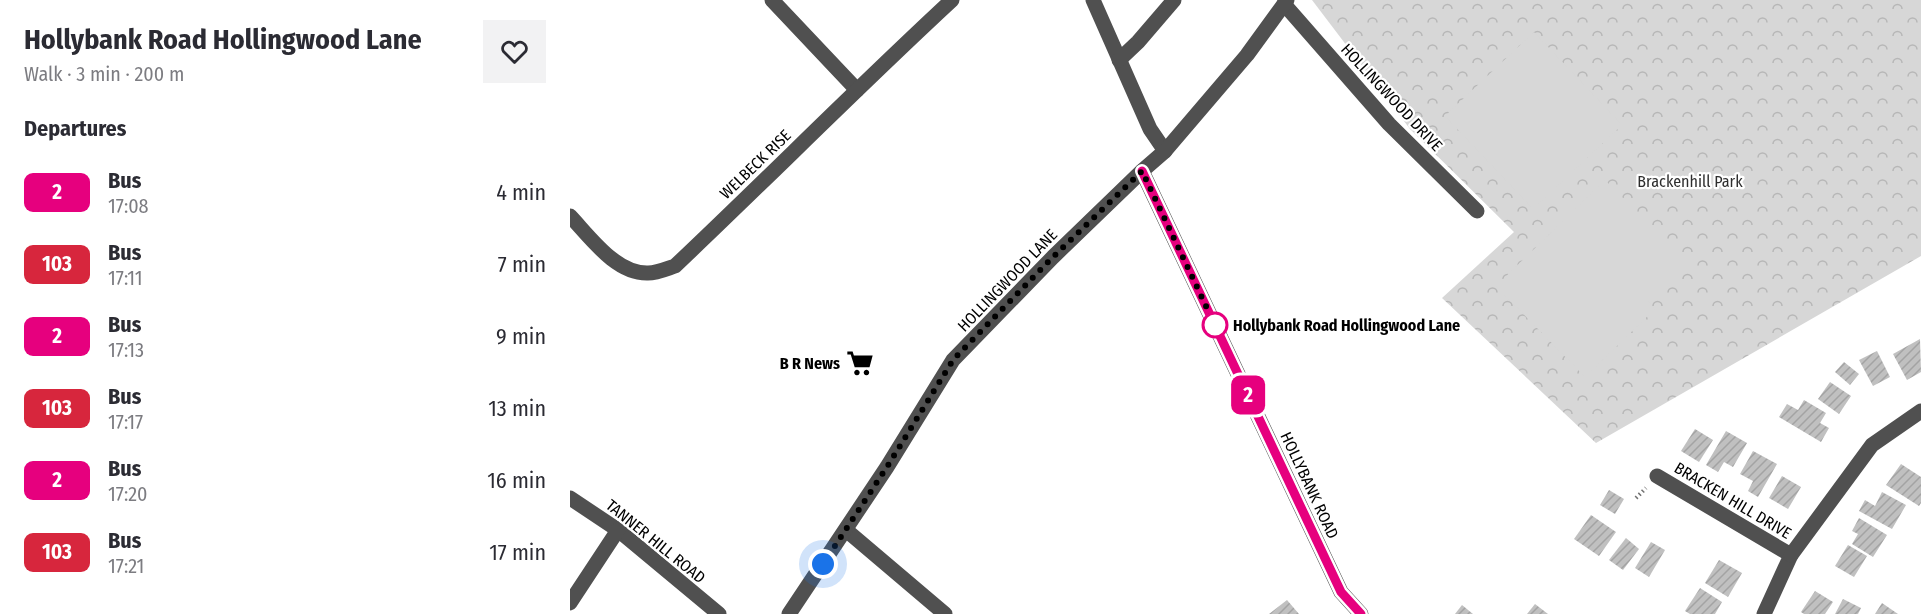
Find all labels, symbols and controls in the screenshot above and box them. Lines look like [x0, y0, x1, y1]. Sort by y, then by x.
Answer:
button: heart [483, 20, 546, 83]
text: Hollybank Road Hollingwood Lane [24, 23, 422, 56]
street label: HOLLINGWOOD DRIVE [1337, 40, 1446, 155]
text: Walk · 3 min · 200 m [24, 62, 184, 86]
text: Departures [24, 115, 126, 142]
street label: WELBECK RISE [716, 126, 795, 203]
text: Bus [108, 167, 141, 194]
park label: Brackenhill Park [1637, 172, 1743, 191]
text: 2 [52, 179, 62, 205]
text: 4 min [496, 179, 546, 206]
text: 17:08 [108, 194, 149, 218]
street label: HOLLINGWOOD LANE [954, 225, 1061, 335]
text: Bus [108, 239, 141, 266]
text: 103 [42, 251, 72, 277]
text: 7 min [498, 251, 546, 278]
text: 17:11 [108, 266, 143, 290]
text: Bus [108, 311, 141, 338]
marker: Hollybank Road Hollingwood Lane [1202, 312, 1228, 338]
place label: Hollybank Road Hollingwood Lane [1233, 316, 1460, 335]
text: 2 [52, 323, 62, 349]
text: 9 min [496, 323, 546, 350]
text: 17:13 [108, 338, 144, 362]
supermarket icon: B R News [845, 348, 875, 378]
place label: B R News [780, 354, 840, 373]
line badge: 2 [1228, 376, 1268, 414]
text: 2 [1243, 382, 1253, 408]
text: Bus [108, 383, 141, 410]
text: 103 [42, 395, 72, 421]
text: 13 min [488, 395, 546, 422]
text: 17:17 [108, 410, 143, 434]
street label: HOLLYBANK ROAD [1276, 429, 1343, 542]
text: Bus [108, 455, 141, 482]
street label: BRACKEN HILL DRIVE [1671, 458, 1795, 543]
text: 2 [52, 467, 62, 493]
text: 16 min [487, 467, 546, 494]
text: 17:20 [108, 482, 147, 506]
street label: TANNER HILL ROAD [602, 495, 709, 587]
text: Bus [108, 527, 141, 554]
text: 103 [42, 539, 72, 565]
text: 17 min [489, 539, 546, 566]
your location [808, 549, 838, 579]
text: 17:21 [108, 554, 144, 578]

